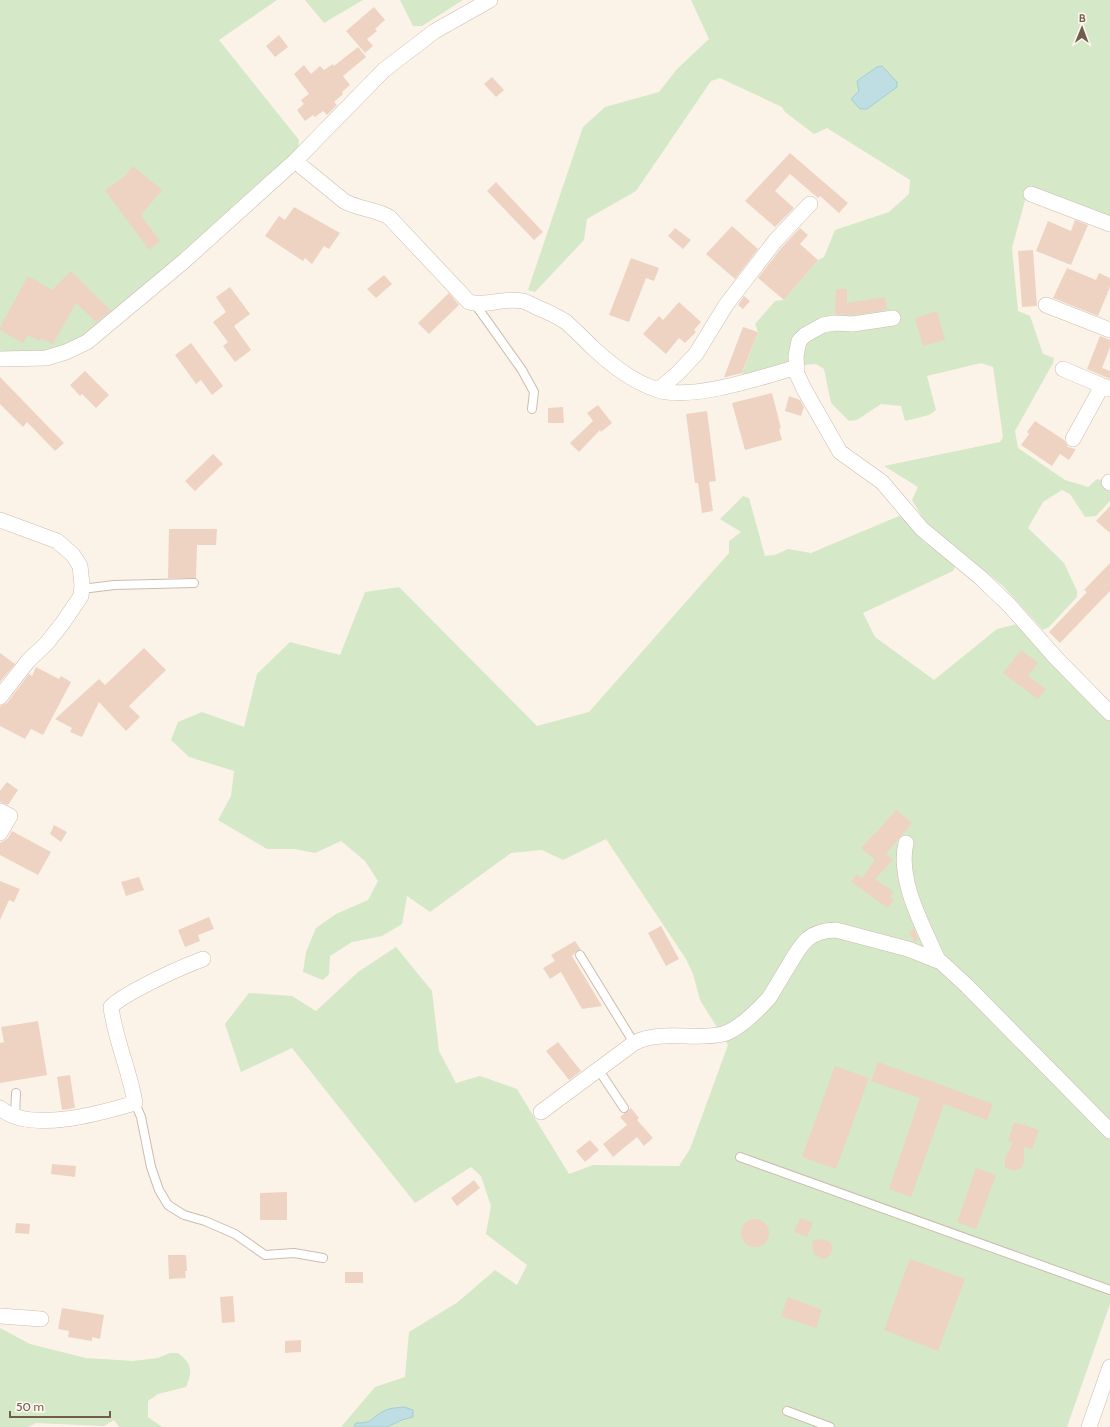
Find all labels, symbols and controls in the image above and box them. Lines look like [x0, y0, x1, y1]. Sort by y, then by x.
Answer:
north arrow [1062, 8, 1102, 48]
text: B [1079, 11, 1086, 25]
scale bar [10, 1393, 110, 1419]
text: 50 m [16, 1399, 44, 1414]

